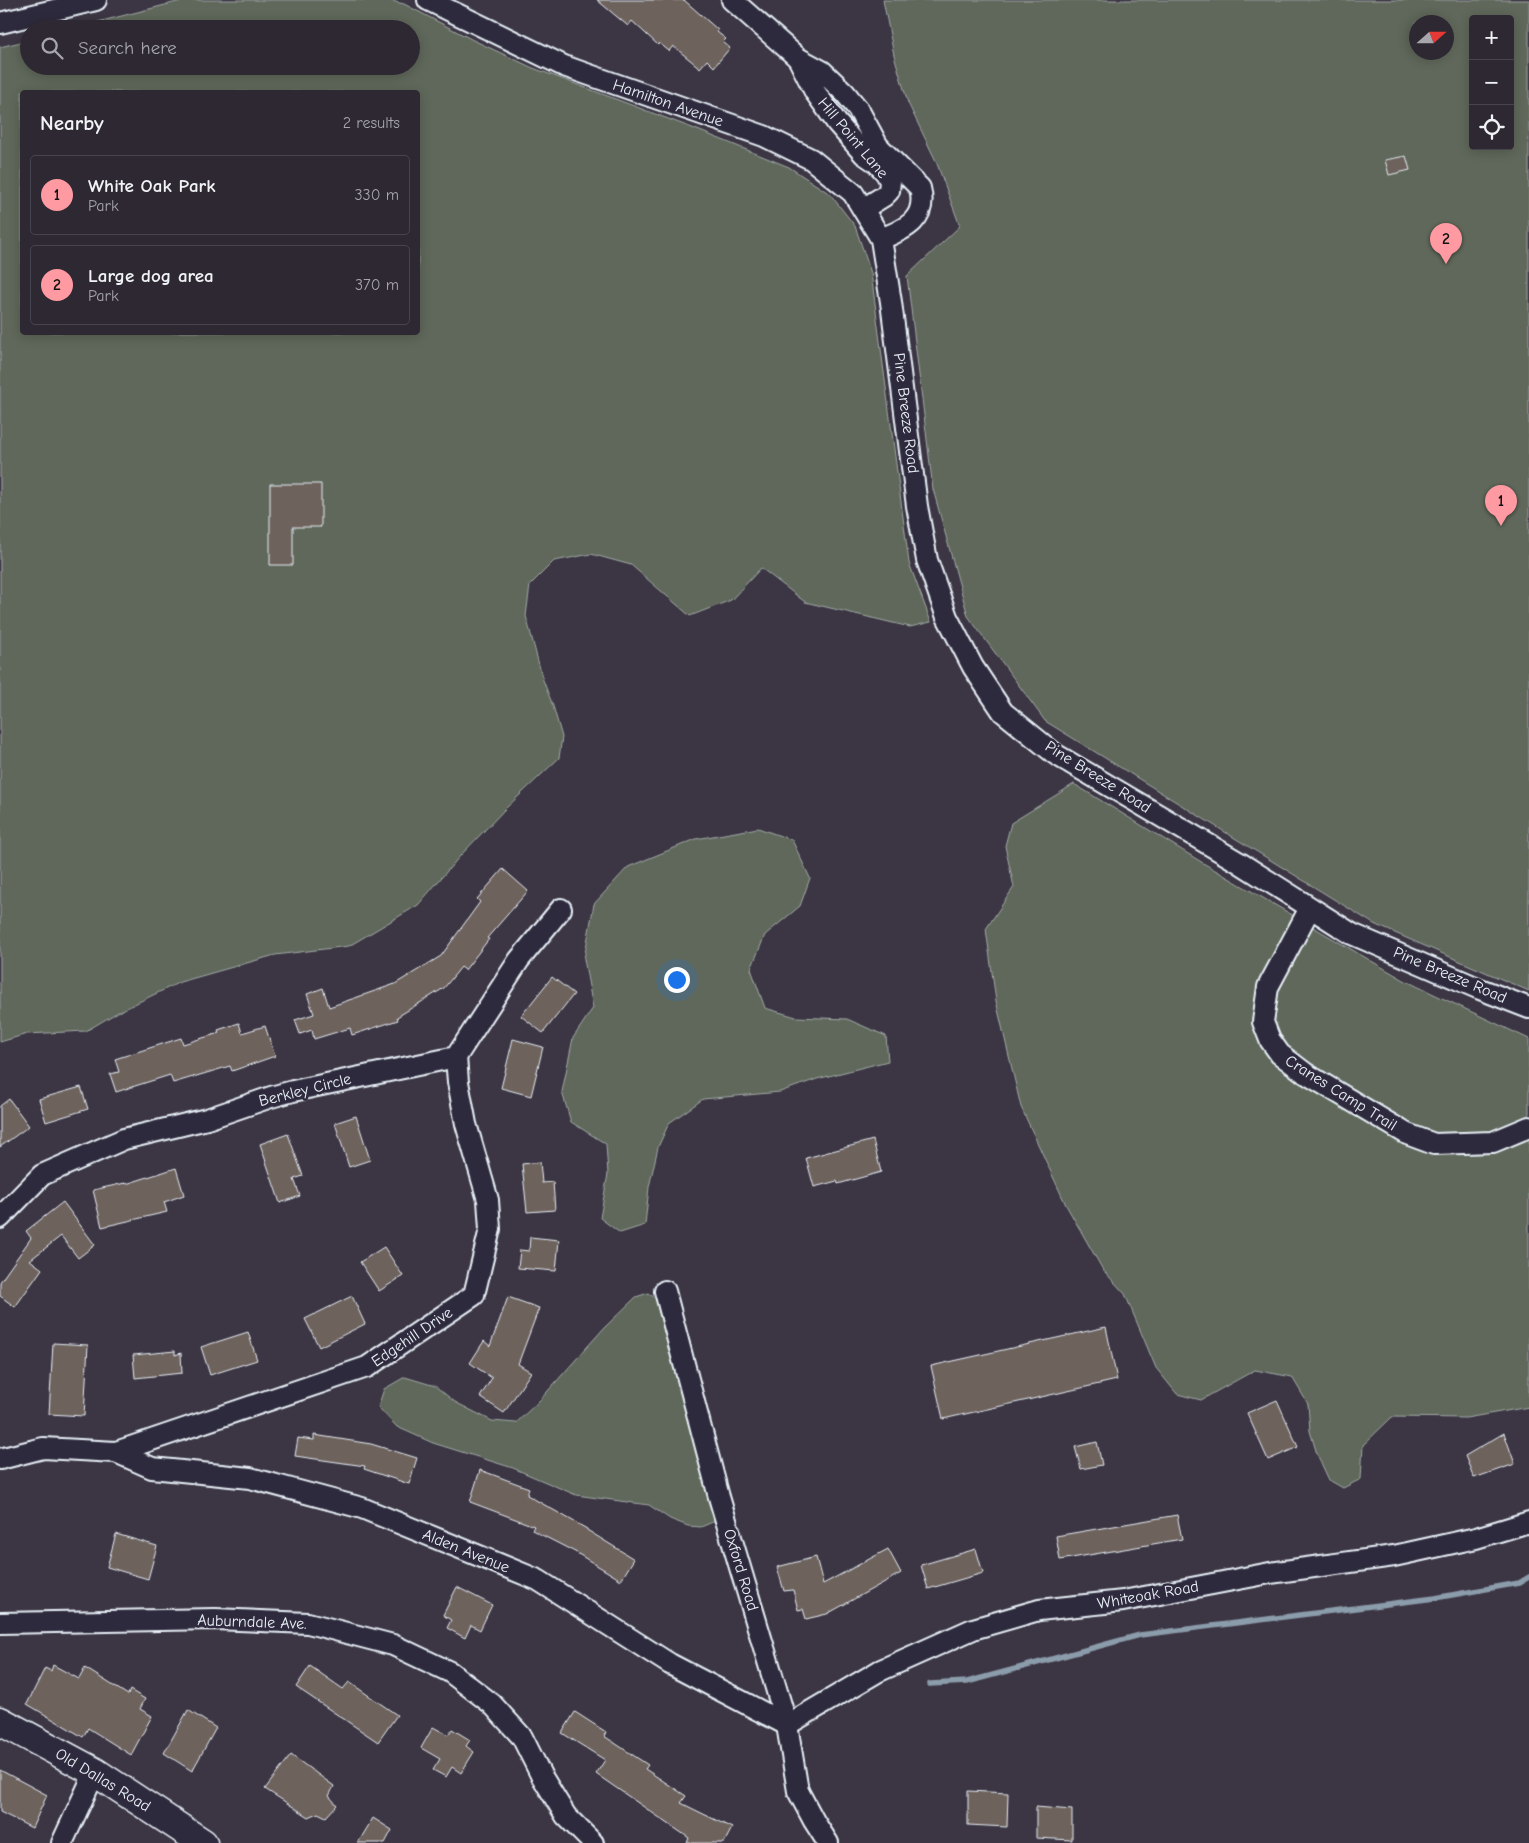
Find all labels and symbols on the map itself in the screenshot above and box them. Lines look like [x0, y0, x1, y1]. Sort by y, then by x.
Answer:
north arrow [1409, 15, 1454, 60]
street label: Hamilton Avenue [610, 76, 726, 130]
street label: Hill Point Lane [814, 94, 892, 182]
pin: 2 [1430, 223, 1462, 264]
street label: Pine Breeze Road [890, 352, 922, 474]
pin: 1 [1485, 485, 1517, 526]
street label: Pine Breeze Road [1042, 737, 1154, 817]
street label: Pine Breeze Road [1391, 943, 1509, 1007]
your location [664, 967, 690, 993]
street label: Cranes Camp Trail [1282, 1051, 1400, 1135]
street label: Berkley Circle [257, 1070, 353, 1110]
street label: Edgehill Drive [368, 1303, 456, 1371]
street label: Alden Avenue [420, 1525, 512, 1577]
street label: Oxford Road [720, 1527, 762, 1613]
street label: Whiteoak Road [1096, 1577, 1200, 1613]
street label: Auburndale Ave. [197, 1611, 307, 1633]
street label: Old Dallas Road [52, 1745, 154, 1815]

